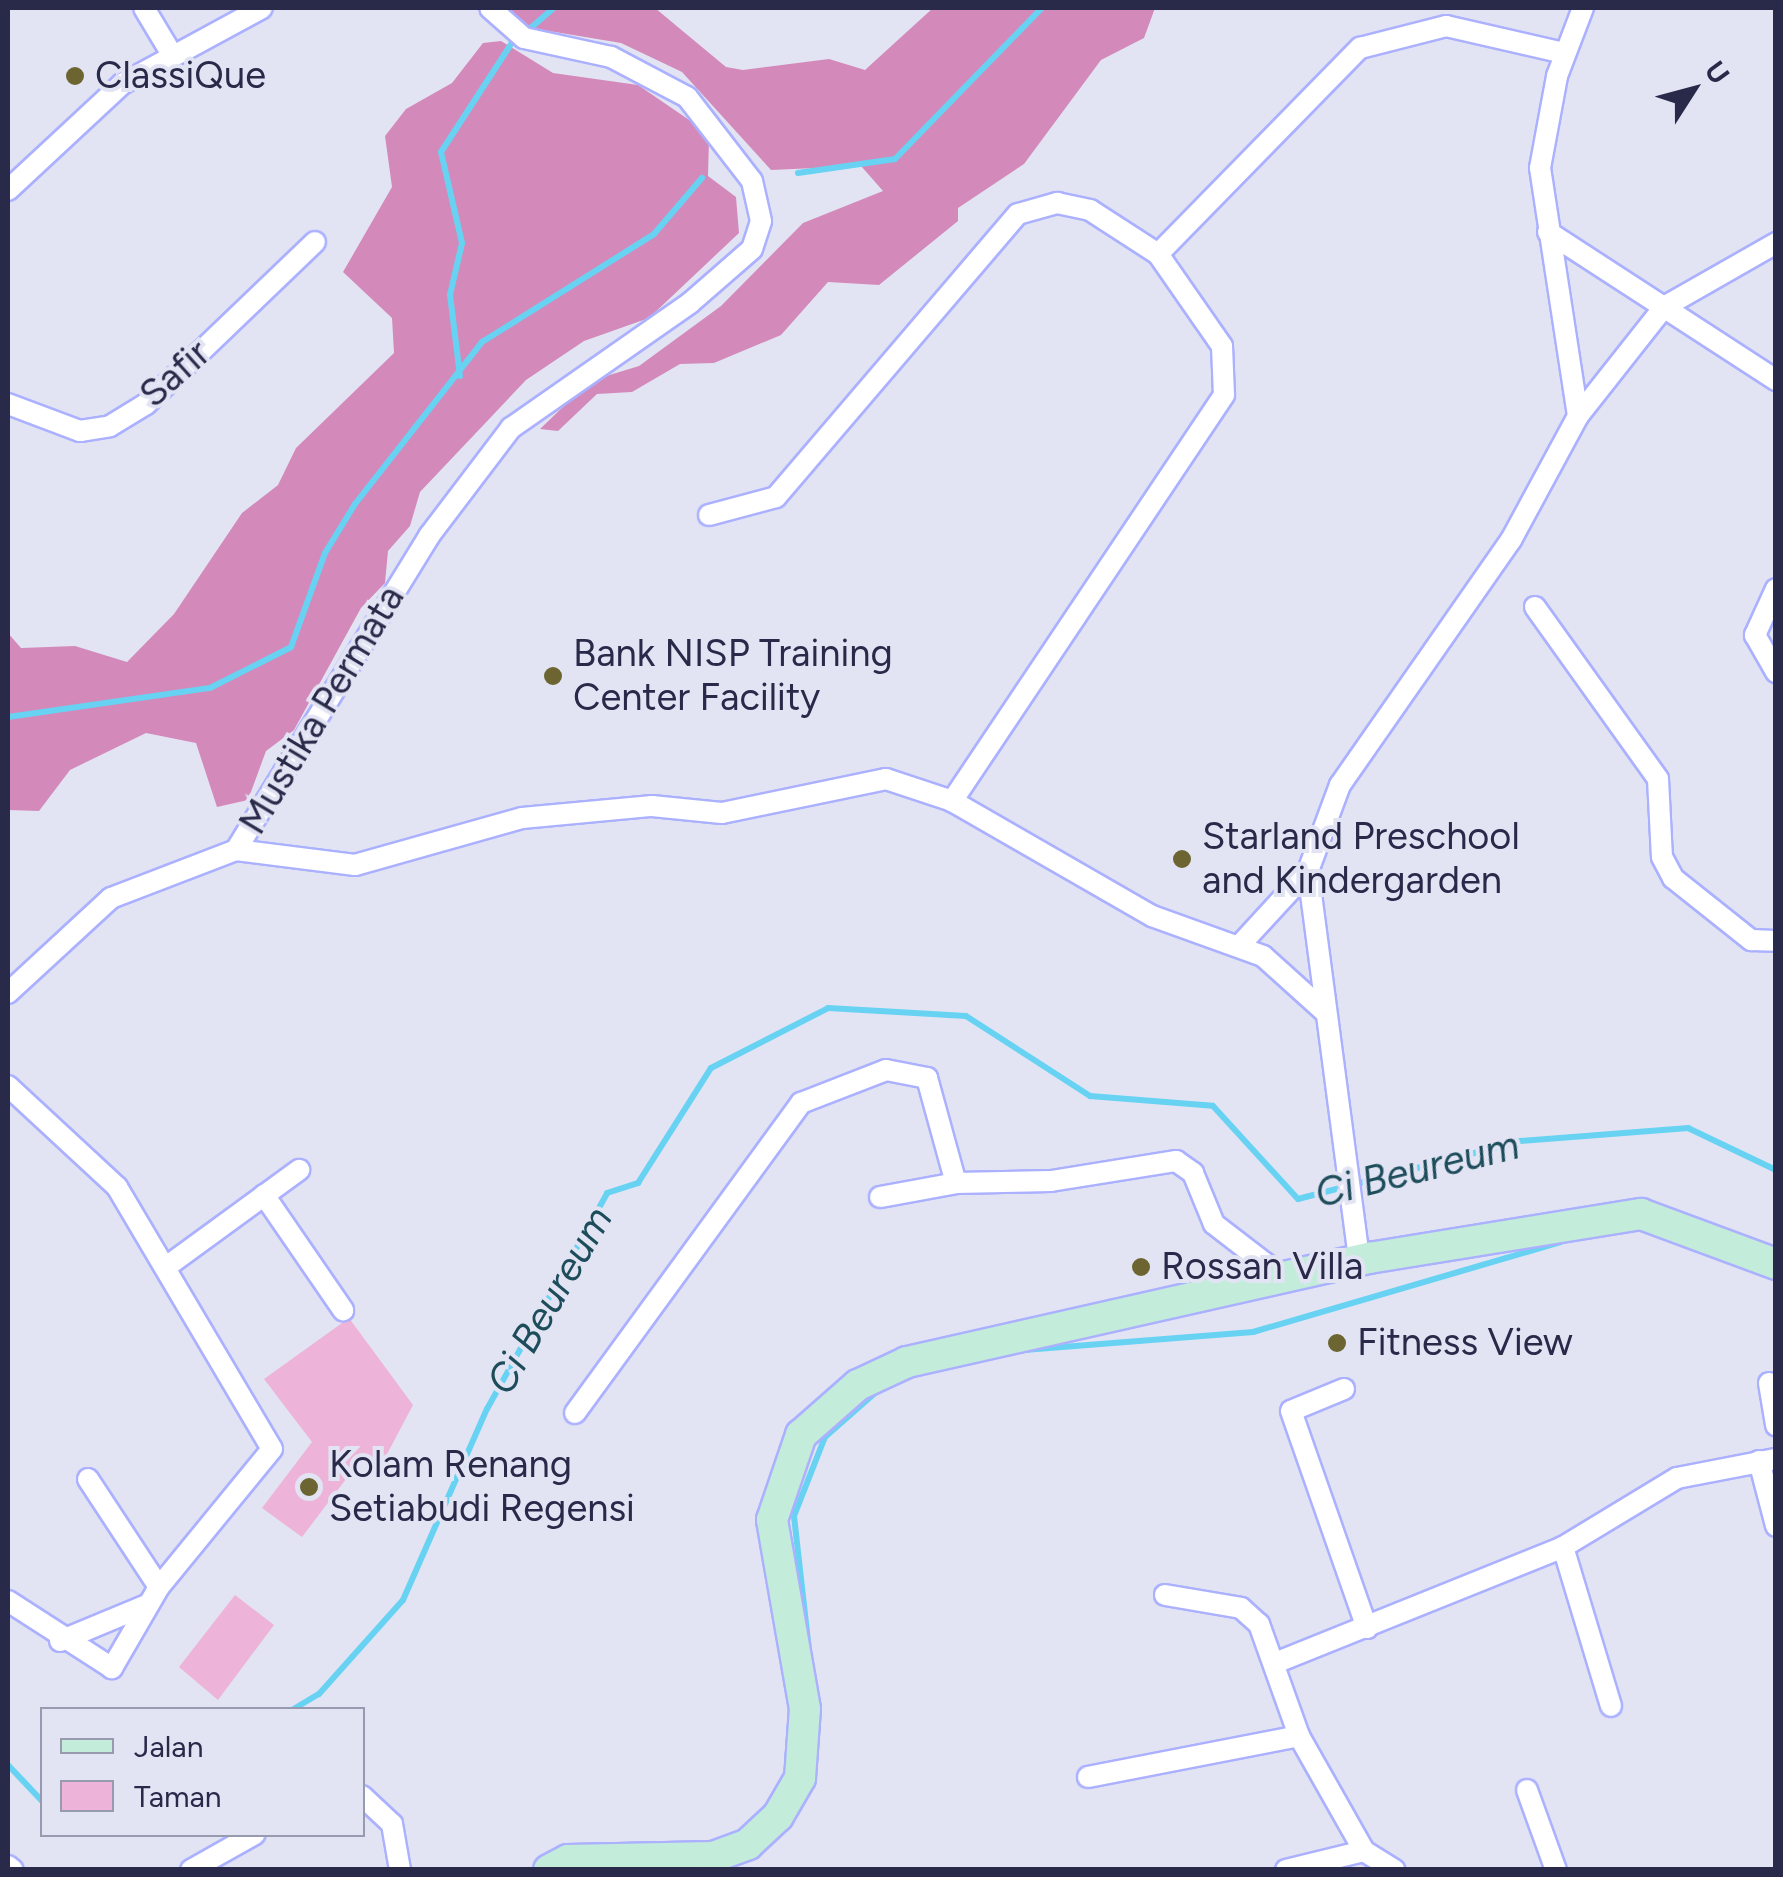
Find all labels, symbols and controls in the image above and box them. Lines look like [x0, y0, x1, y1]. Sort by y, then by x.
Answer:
north arrow [1643, 40, 1743, 140]
place label: ClassiQue [95, 53, 266, 99]
text: U [1698, 54, 1737, 90]
marker: ClassiQue [64, 65, 86, 87]
street label: Safir [131, 331, 219, 417]
street label: Mustika Permata [230, 578, 414, 842]
place label: Bank NISP Training Center Facility [573, 631, 893, 721]
marker: Bank NISP Training Center Facility [542, 665, 564, 687]
place label: Starland Preschool and Kindergarden [1202, 814, 1520, 904]
marker: Starland Preschool and Kindergarden [1171, 848, 1193, 870]
water label: Ci Beureum [1310, 1120, 1524, 1218]
water label: Ci Beureum [476, 1198, 622, 1402]
place label: Rossan Villa [1161, 1244, 1363, 1290]
marker: Rossan Villa [1130, 1256, 1152, 1278]
place label: Fitness View [1357, 1320, 1573, 1366]
marker: Fitness View [1326, 1332, 1348, 1354]
place label: Kolam Renang Setiabudi Regensi [329, 1442, 635, 1532]
marker: Kolam Renang Setiabudi Regensi [298, 1476, 320, 1498]
legend [40, 1707, 365, 1837]
text: Jalan [134, 1728, 203, 1765]
text: Taman [134, 1778, 222, 1815]

